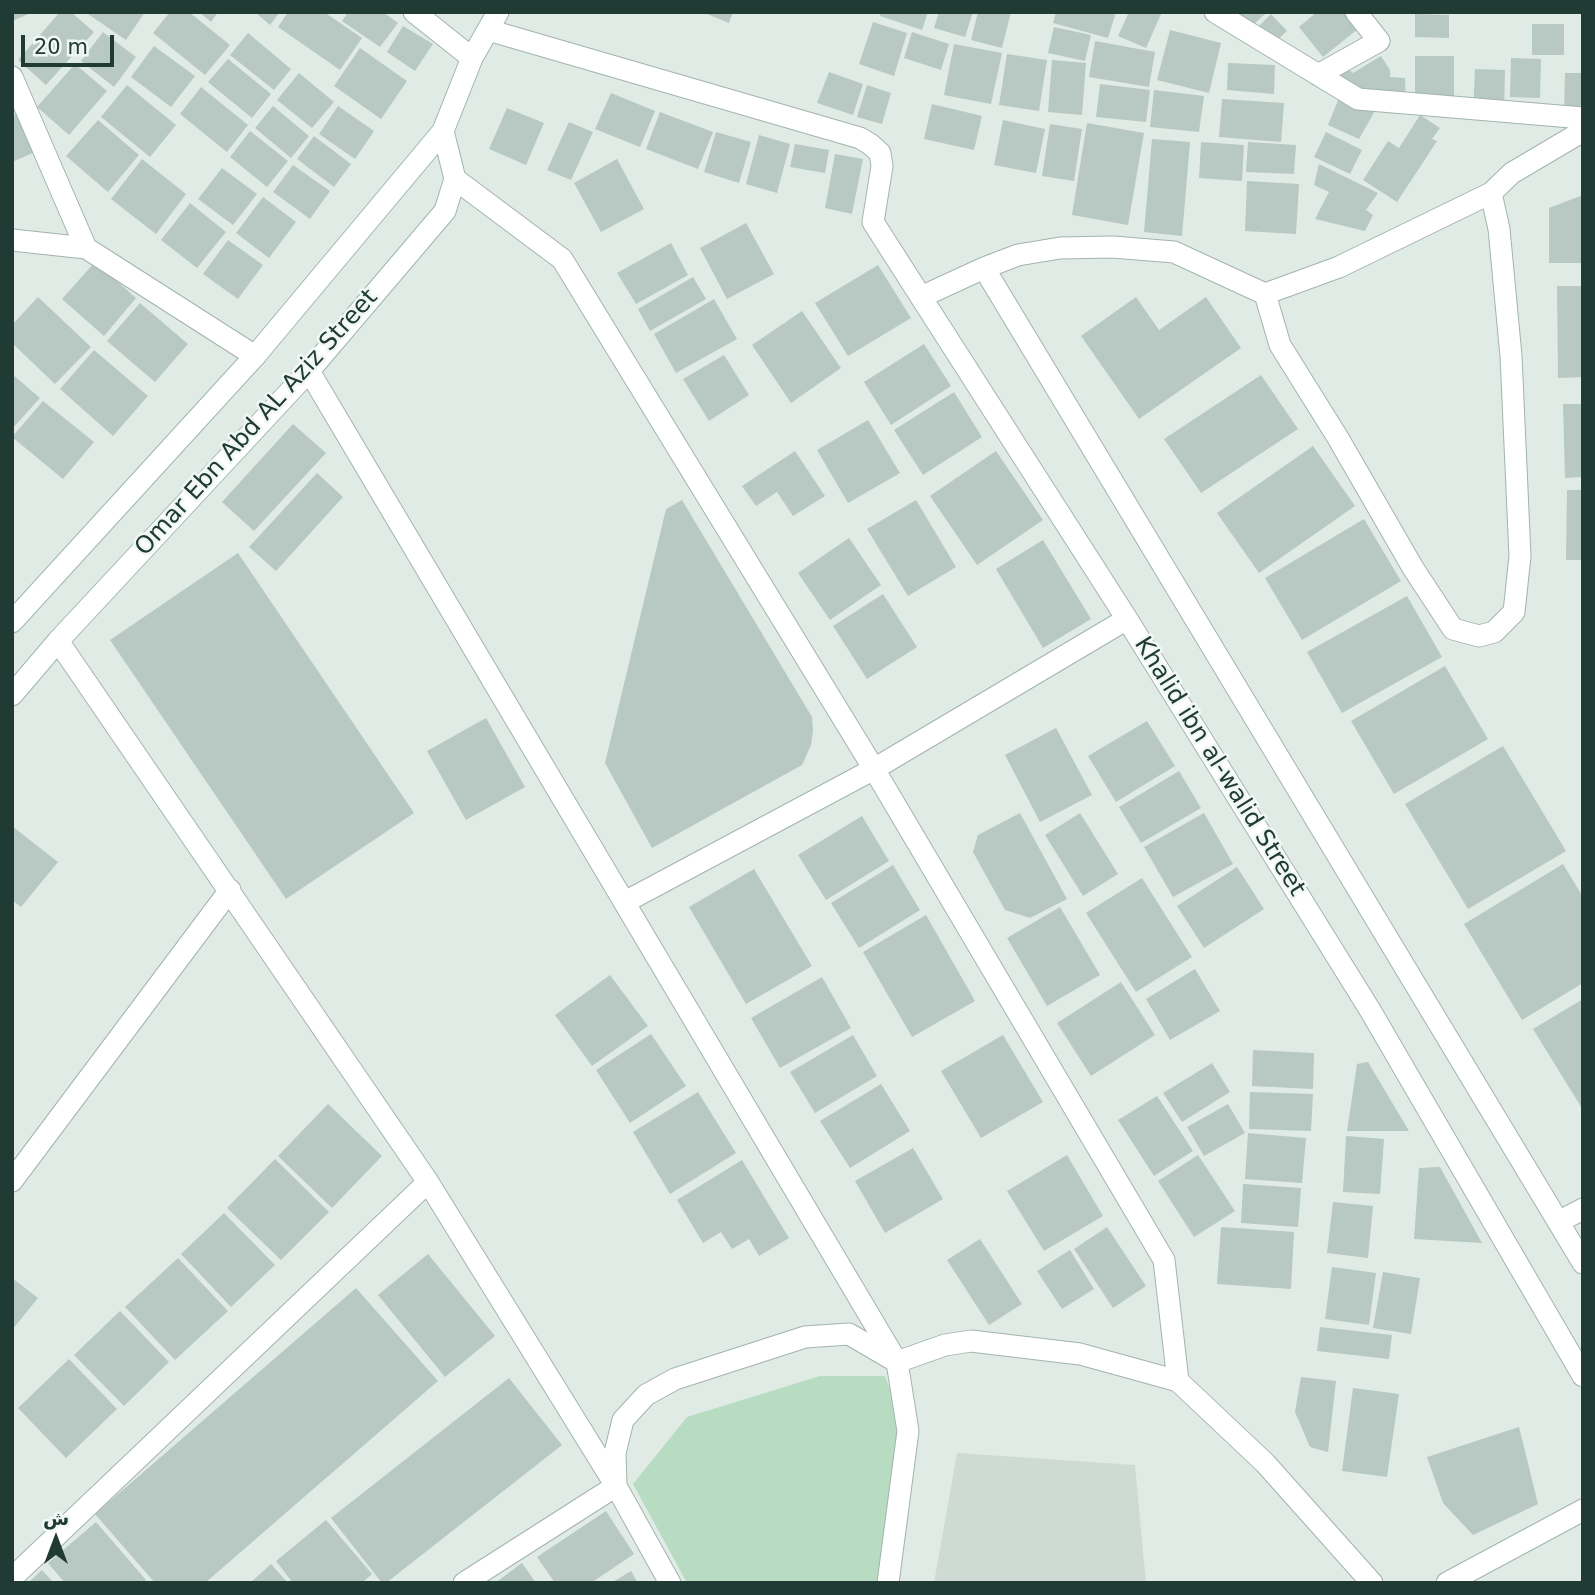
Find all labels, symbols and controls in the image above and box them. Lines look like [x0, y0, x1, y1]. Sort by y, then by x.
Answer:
scale bar [24, 21, 117, 65]
text: 20 m [34, 35, 88, 59]
street label: Omar Ebn Abd AL Aziz Street [130, 284, 384, 562]
street label: Khalid ibn al-walid Street [1127, 632, 1311, 902]
north arrow [21, 1504, 91, 1574]
text: ش [43, 1507, 69, 1529]

